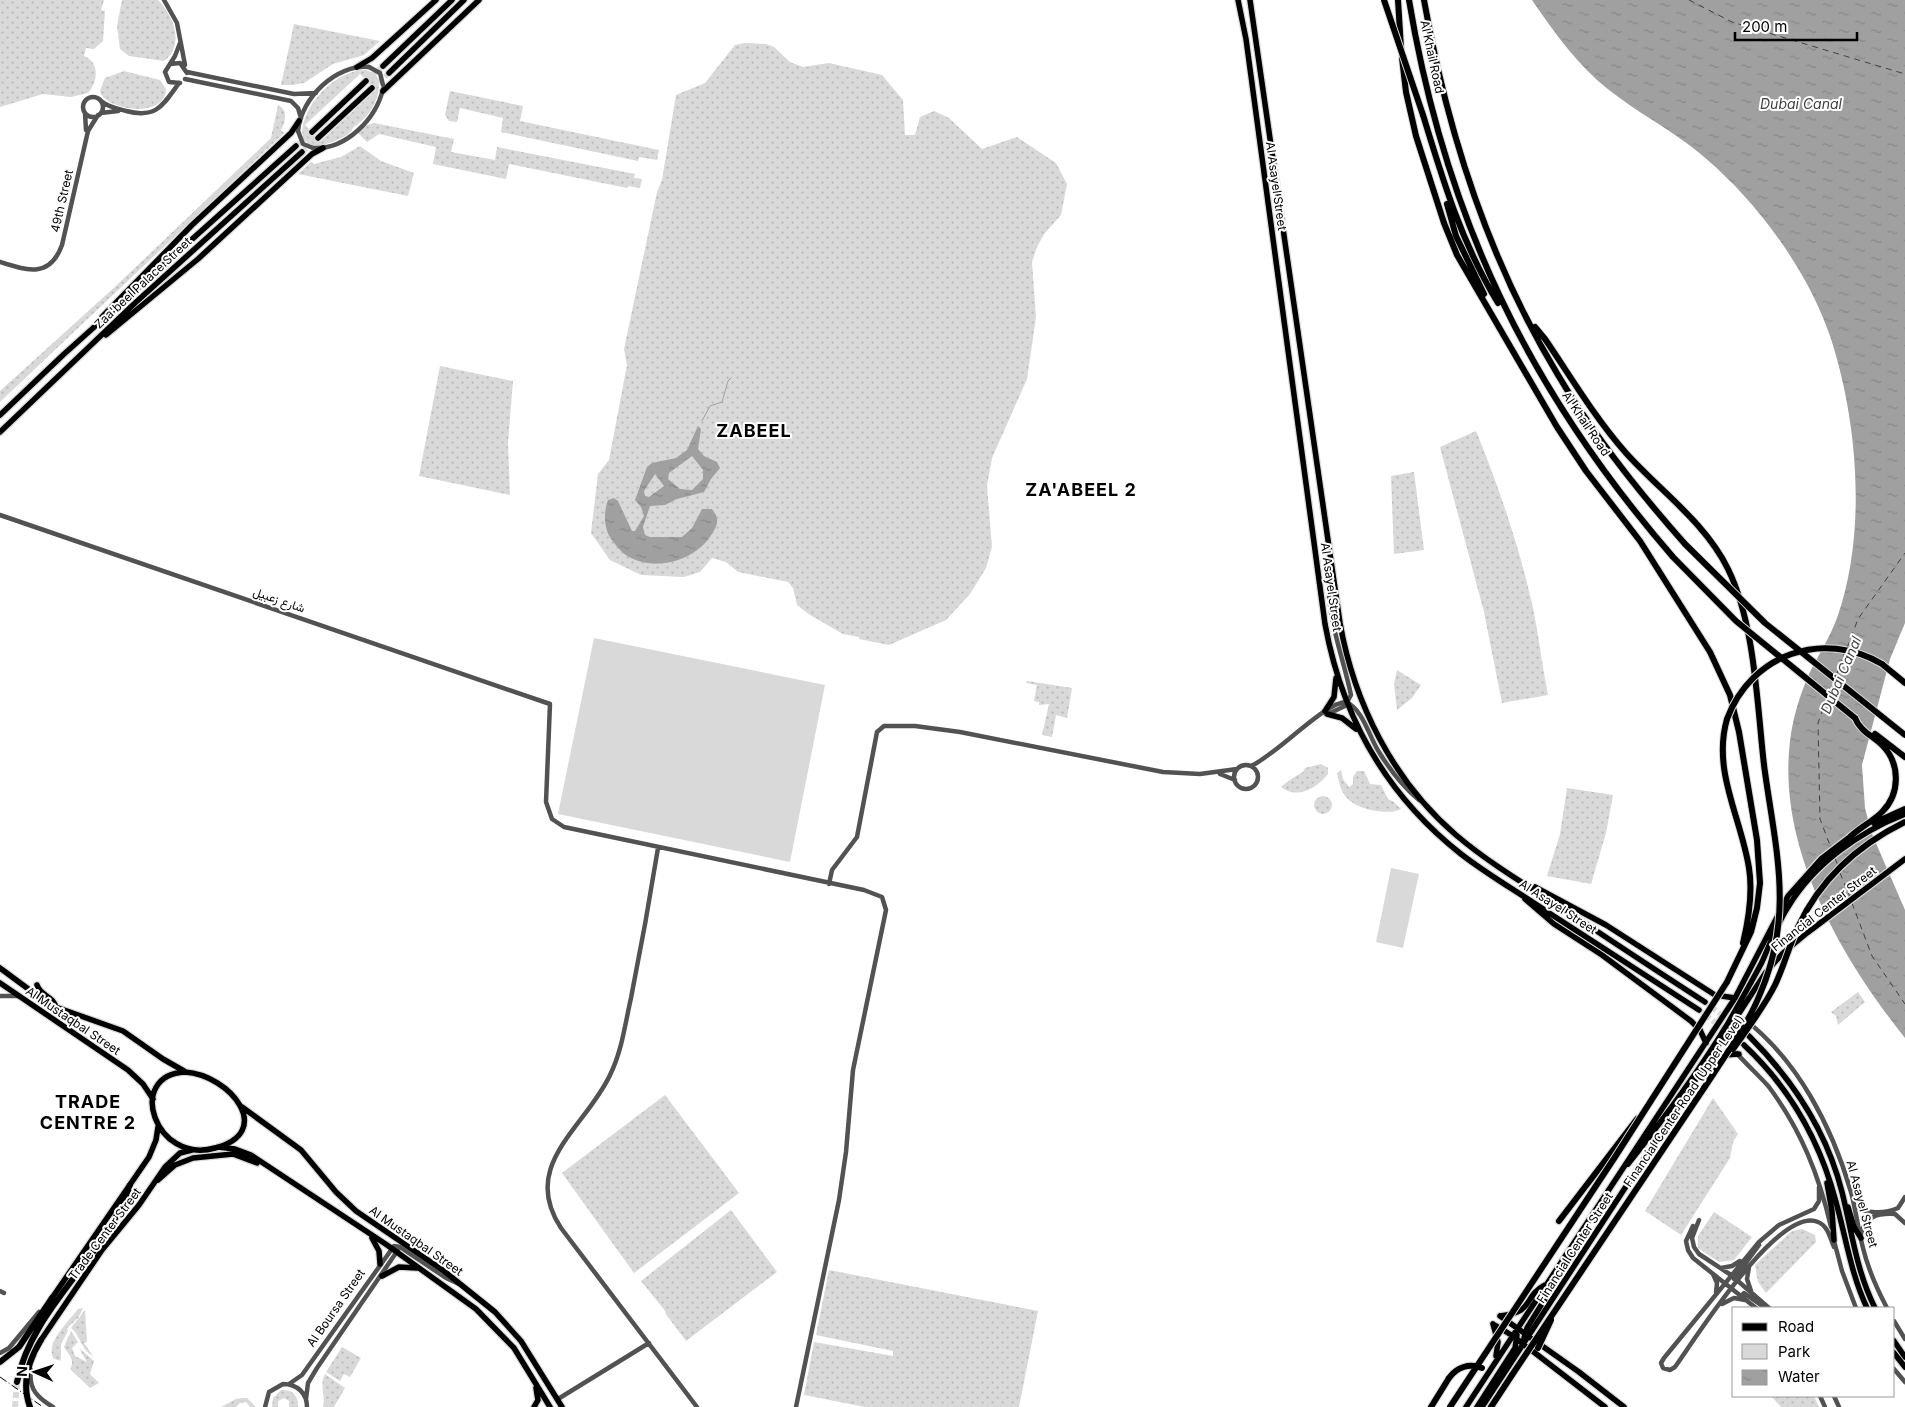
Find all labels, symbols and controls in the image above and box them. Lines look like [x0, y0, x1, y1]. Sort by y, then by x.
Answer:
scale bar [1735, 10, 1858, 42]
text: 200 m [1742, 17, 1787, 36]
street label: Al Khail Road [1417, 19, 1448, 95]
water label: Dubai Canal [1760, 95, 1843, 112]
street label: Al Asayel Street [1263, 141, 1290, 231]
street label: 49th Street [47, 168, 76, 234]
street label: Zaa'beel Palace Street [91, 234, 194, 332]
street label: Al Khail Road [1559, 389, 1613, 459]
district label: ZABEEL [716, 420, 792, 441]
district label: ZA'ABEEL 2 [1025, 479, 1137, 500]
street label: Al Asayel Street [1318, 542, 1345, 632]
street label: شارع زعبيل [251, 584, 307, 617]
water label: Dubai Canal [1817, 633, 1865, 716]
street label: Financial Center Street [1768, 863, 1879, 954]
street label: Al Asayel Street [1517, 876, 1600, 937]
street label: Al Mustaqbal Street [23, 983, 124, 1058]
street label: Financial Center Road (Upper Level) [1620, 1012, 1747, 1190]
district label: TRADE CENTRE 2 [40, 1091, 136, 1133]
street label: Al Asayel Street [1844, 1159, 1881, 1249]
street label: Trade Center Street [65, 1185, 144, 1283]
street label: Financial Center Street [1533, 1189, 1616, 1306]
street label: Al Mustaqbal Street [366, 1203, 466, 1279]
street label: Al Boursa Street [303, 1266, 368, 1350]
legend [1732, 1307, 1895, 1397]
text: Road [1778, 1317, 1814, 1336]
text: Park [1778, 1342, 1811, 1361]
north arrow [10, 1347, 60, 1397]
text: N [13, 1366, 30, 1377]
text: Water [1778, 1367, 1820, 1386]

